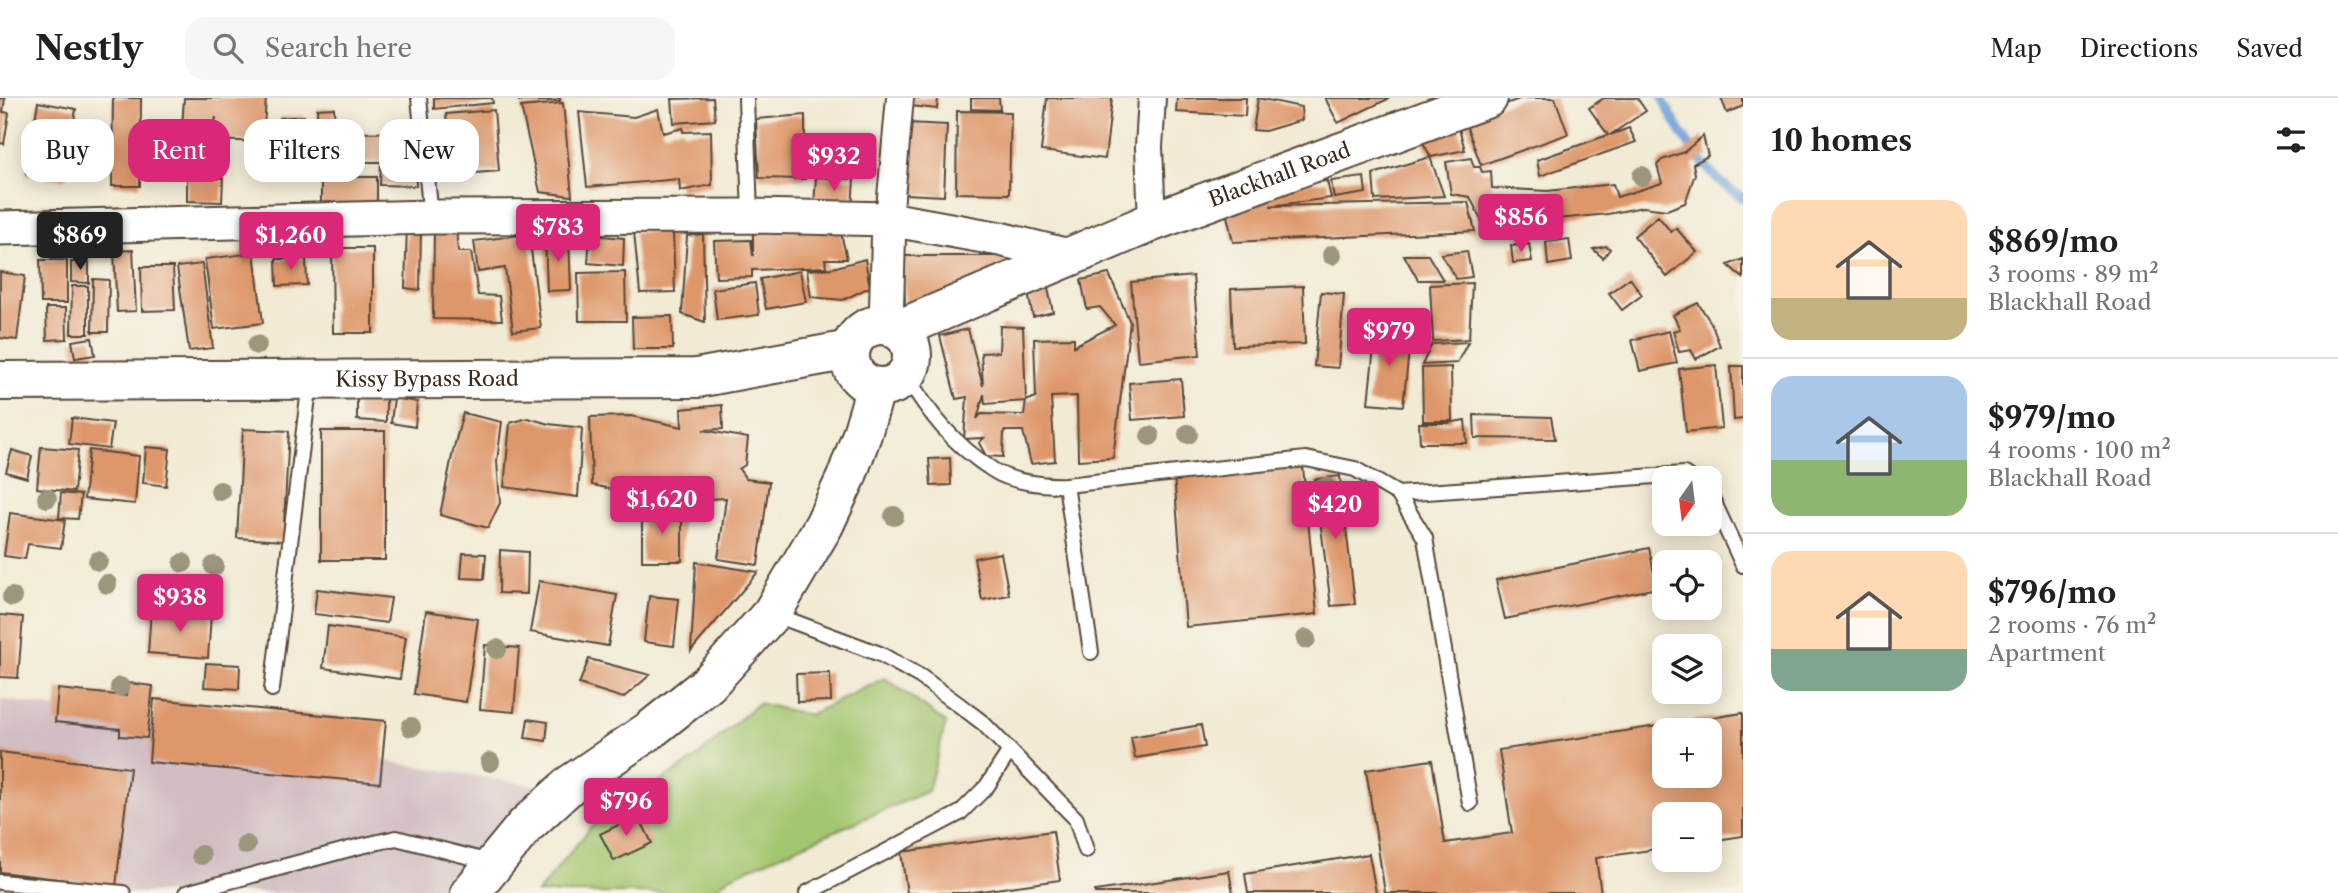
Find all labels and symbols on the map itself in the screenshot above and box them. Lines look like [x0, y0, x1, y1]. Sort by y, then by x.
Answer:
pin: $932 [793, 134, 875, 193]
street label: Blackhall Road [1205, 137, 1354, 212]
pin: $856 [1480, 194, 1562, 254]
pin: $783 [517, 204, 599, 264]
pin: $869 [39, 212, 121, 272]
pin: $1,260 [234, 212, 348, 272]
pin: $979 [1348, 308, 1430, 368]
street label: Kissy Bypass Road [335, 366, 519, 392]
north arrow [1652, 466, 1722, 536]
pin: $1,620 [605, 476, 719, 536]
pin: $420 [1294, 482, 1376, 541]
pin: $938 [139, 574, 221, 634]
pin: $796 [585, 778, 667, 838]

